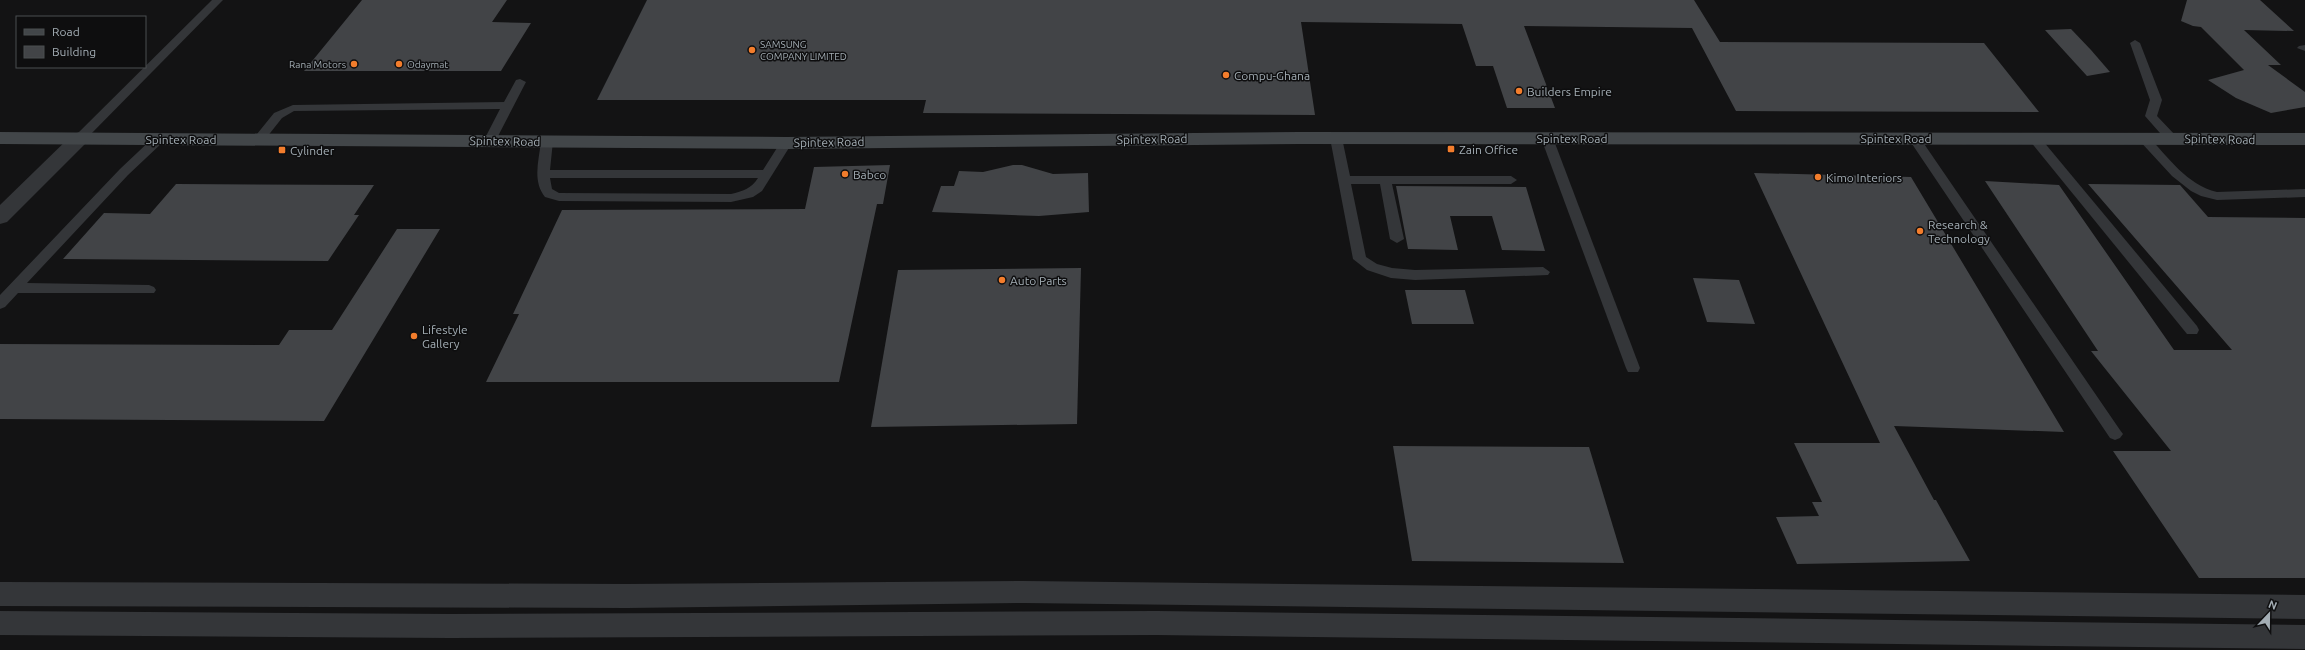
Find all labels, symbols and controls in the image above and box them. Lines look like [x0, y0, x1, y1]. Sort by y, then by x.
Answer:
legend [16, 16, 146, 68]
text: Road [52, 25, 80, 38]
place label: SAMSUNG COMPANY LIMITED [760, 39, 847, 62]
text: Building [52, 45, 96, 58]
marker: SAMSUNG COMPANY LIMITED [747, 45, 757, 55]
place label: Rana Motors [289, 59, 346, 70]
marker: Rana Motors [349, 59, 359, 69]
marker: Odaymat [394, 59, 404, 69]
place label: Odaymat [407, 59, 448, 70]
place label: Compu-Ghana [1234, 69, 1310, 82]
marker: Compu-Ghana [1221, 70, 1231, 80]
place label: Builders Empire [1527, 85, 1612, 98]
marker: Builders Empire [1514, 86, 1524, 96]
street label: Spintex Road [1116, 132, 1188, 146]
street label: Spintex Road [1537, 132, 1607, 145]
street label: Spintex Road [1861, 132, 1931, 145]
street label: Spintex Road [2184, 132, 2256, 146]
street label: Spintex Road [146, 133, 216, 146]
street label: Spintex Road [469, 134, 541, 148]
street label: Spintex Road [793, 135, 865, 149]
place label: Zain Office [1459, 143, 1518, 156]
place label: Cylinder [290, 144, 335, 157]
marker: Zain Office [1446, 144, 1456, 154]
marker: Cylinder [277, 145, 287, 155]
place label: Babco [853, 168, 886, 181]
marker: Babco [840, 169, 850, 179]
place label: Kimo Interiors [1826, 171, 1902, 184]
marker: Kimo Interiors [1813, 172, 1823, 182]
place label: Research & Technology [1928, 218, 1990, 245]
marker: Research & Technology [1915, 226, 1925, 236]
place label: Auto Parts [1010, 274, 1067, 287]
marker: Auto Parts [997, 275, 1007, 285]
place label: Lifestyle Gallery [422, 323, 468, 350]
marker: Lifestyle Gallery [409, 331, 419, 341]
north arrow [2249, 594, 2289, 634]
text: N [2267, 598, 2279, 612]

